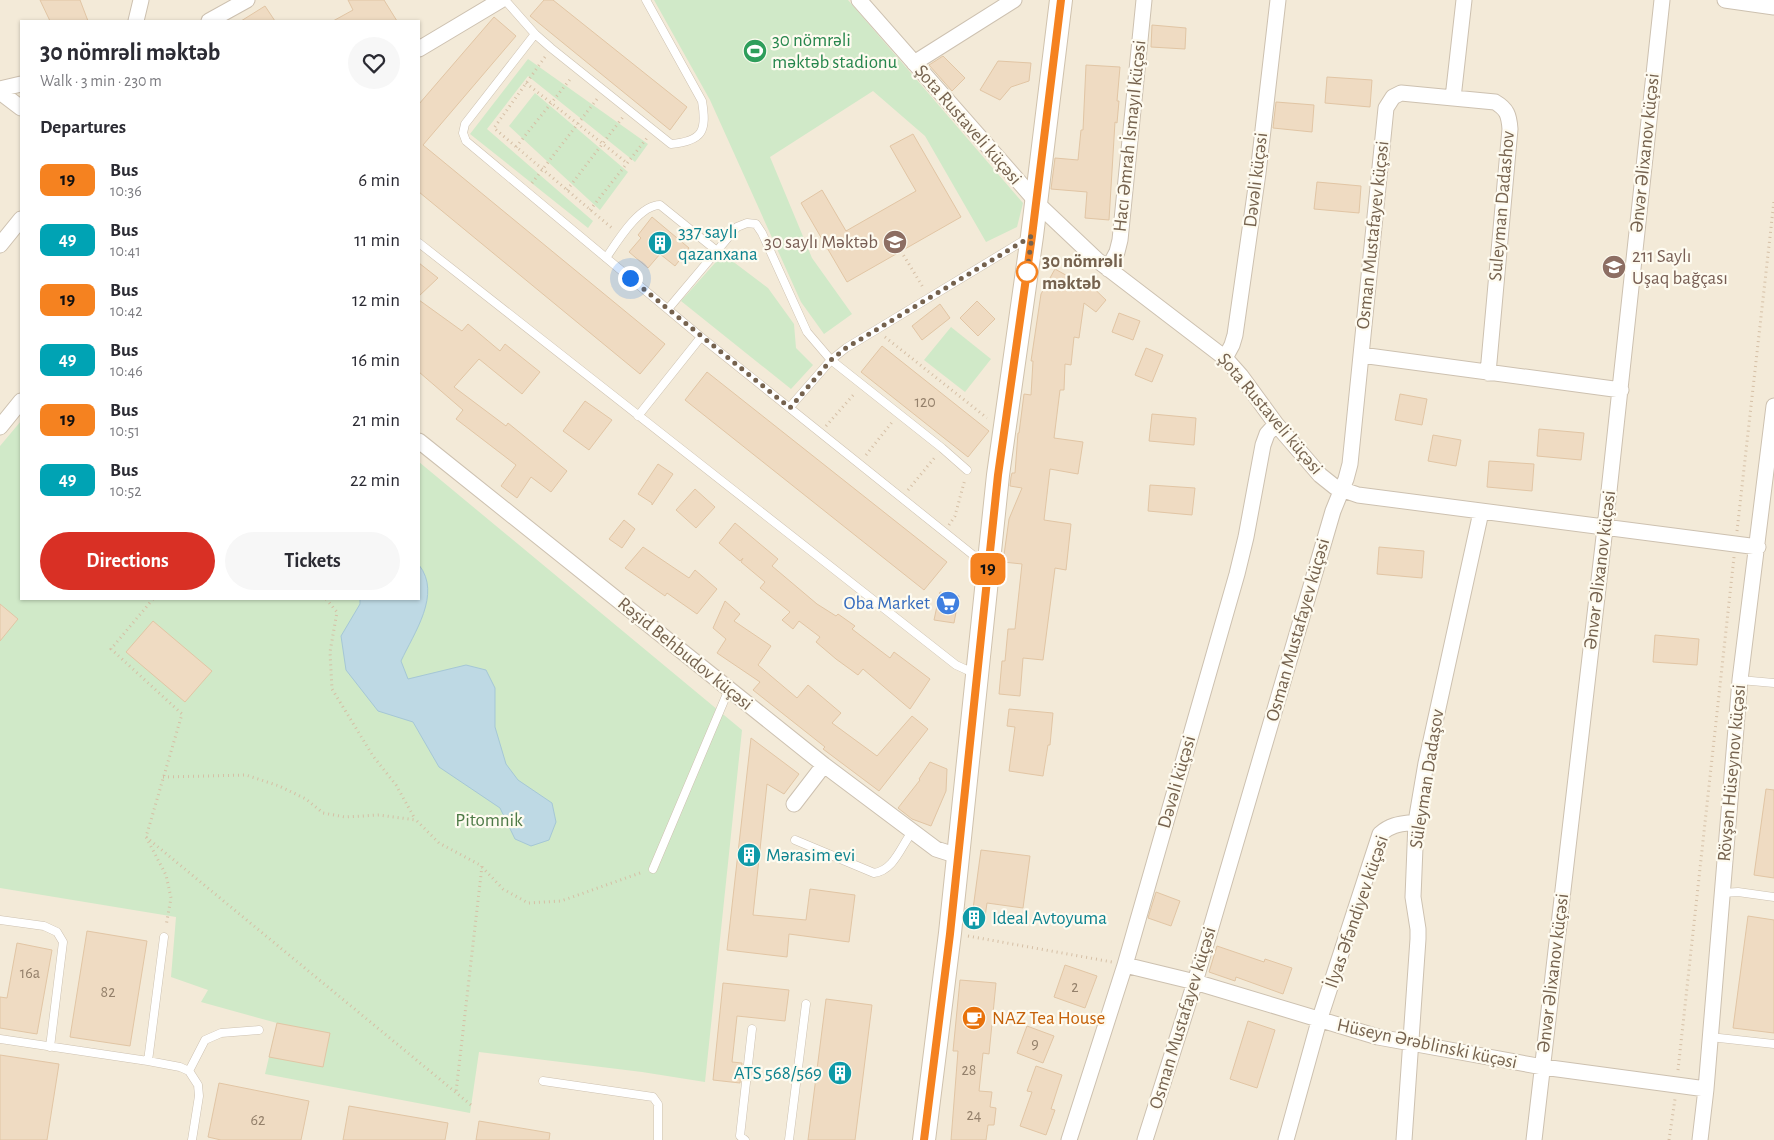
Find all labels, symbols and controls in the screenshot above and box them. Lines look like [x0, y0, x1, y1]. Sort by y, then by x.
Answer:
place label: 30 nömrəli məktəb stadionu [772, 31, 898, 72]
button: heart [348, 37, 400, 89]
sports icon: 30 nömrəli məktəb stadionu [742, 38, 768, 64]
street label: Hacı Əmrah İsmayıl küçəsi [1109, 39, 1150, 233]
text: 30 nömrəli məktəb [40, 41, 220, 65]
street label: Şota Rustaveli küçəsi [911, 61, 1025, 189]
street label: Ənvər Əlixanov küçəsi [1627, 72, 1663, 234]
text: Walk · 3 min · 230 m [40, 73, 162, 89]
text: Departures [40, 118, 126, 137]
street label: Suleyman Dadashov [1486, 130, 1518, 282]
street label: Dəvəli küçəsi [1241, 131, 1271, 229]
street label: Osman Mustafayev küçəsi [1354, 140, 1392, 330]
text: Bus [110, 161, 138, 180]
text: 19 [60, 171, 75, 189]
text: 6 min [358, 171, 400, 190]
text: 10:36 [110, 183, 142, 199]
text: Bus [110, 221, 138, 240]
place label: 337 saylı qazanxana [678, 223, 758, 264]
school or university icon: 30 saylı Məktəb [882, 229, 908, 255]
building icon: 337 saylı qazanxana [647, 230, 673, 256]
text: 49 [59, 231, 76, 249]
text: 11 min [354, 231, 400, 250]
place label: 30 saylı Məktəb [764, 233, 878, 252]
text: 10:41 [110, 243, 141, 259]
place label: 211 Saylı Uşaq bağçası [1632, 247, 1728, 288]
place label: 30 nömrəli məktəb [1042, 252, 1123, 293]
school or university icon: 211 Saylı Uşaq bağçası [1601, 254, 1627, 280]
marker: 30 nömrəli məktəb [1016, 261, 1038, 283]
your location [618, 266, 643, 291]
text: Bus [110, 281, 138, 300]
text: 19 [60, 291, 75, 309]
text: 12 min [352, 291, 400, 310]
text: 10:42 [110, 303, 143, 319]
text: Bus [110, 341, 138, 360]
street label: Şota Rustaveli küçəsi [1214, 350, 1326, 478]
text: 49 [59, 351, 76, 369]
text: 16 min [352, 351, 400, 370]
text: 10:46 [110, 363, 143, 379]
house number: 120 [914, 394, 936, 410]
text: Bus [110, 401, 138, 420]
text: 19 [60, 411, 75, 429]
text: 21 min [352, 411, 400, 430]
text: 10:51 [110, 423, 140, 439]
text: Bus [110, 461, 138, 480]
text: 49 [59, 471, 76, 489]
text: 22 min [350, 471, 400, 490]
text: 10:52 [110, 483, 142, 499]
street label: Ənvər Əlixanov küçəsi [1581, 489, 1619, 651]
button: Directions [40, 532, 215, 590]
button: Tickets [225, 532, 400, 590]
street label: Osman Mustafayev küçəsi [1263, 536, 1333, 724]
line badge: 19 [966, 553, 1010, 585]
text: 19 [980, 560, 996, 578]
supermarket icon: Oba Market [935, 590, 961, 616]
street label: Rəşid Behbudov küçəsi [614, 594, 756, 714]
place label: Oba Market [844, 594, 930, 613]
street label: Rövşən Hüseynov küçəsi [1715, 684, 1749, 862]
street label: Süleyman Dadaşov [1407, 708, 1447, 850]
street label: Dəvəli küçəsi [1155, 733, 1199, 831]
park label: Pitomnik [455, 811, 523, 830]
street label: İlyas Əfəndiyev küçəsi [1321, 833, 1392, 991]
building icon: Mərasim evi [736, 842, 762, 868]
place label: Mərasim evi [766, 846, 855, 865]
street label: Ənvər Əlixanov küçəsi [1534, 892, 1572, 1054]
building icon: Ideal Avtoyuma [961, 905, 987, 931]
place label: Ideal Avtoyuma [992, 909, 1107, 928]
street label: Osman Mustafayev küçəsi [1146, 925, 1220, 1111]
house number: 16a [20, 965, 40, 981]
house number: 2 [1071, 979, 1079, 995]
house number: 82 [101, 984, 115, 1000]
cafe icon: NAZ Tea House [961, 1005, 987, 1031]
place label: NAZ Tea House [992, 1009, 1105, 1028]
street label: Hüseyn Ərəblinski küçəsi [1335, 1016, 1519, 1072]
house number: 9 [1031, 1036, 1039, 1052]
building icon: ATS 568/569 [827, 1060, 853, 1086]
house number: 28 [962, 1062, 976, 1078]
place label: ATS 568/569 [734, 1064, 822, 1083]
house number: 24 [967, 1107, 982, 1123]
house number: 62 [251, 1112, 265, 1128]

